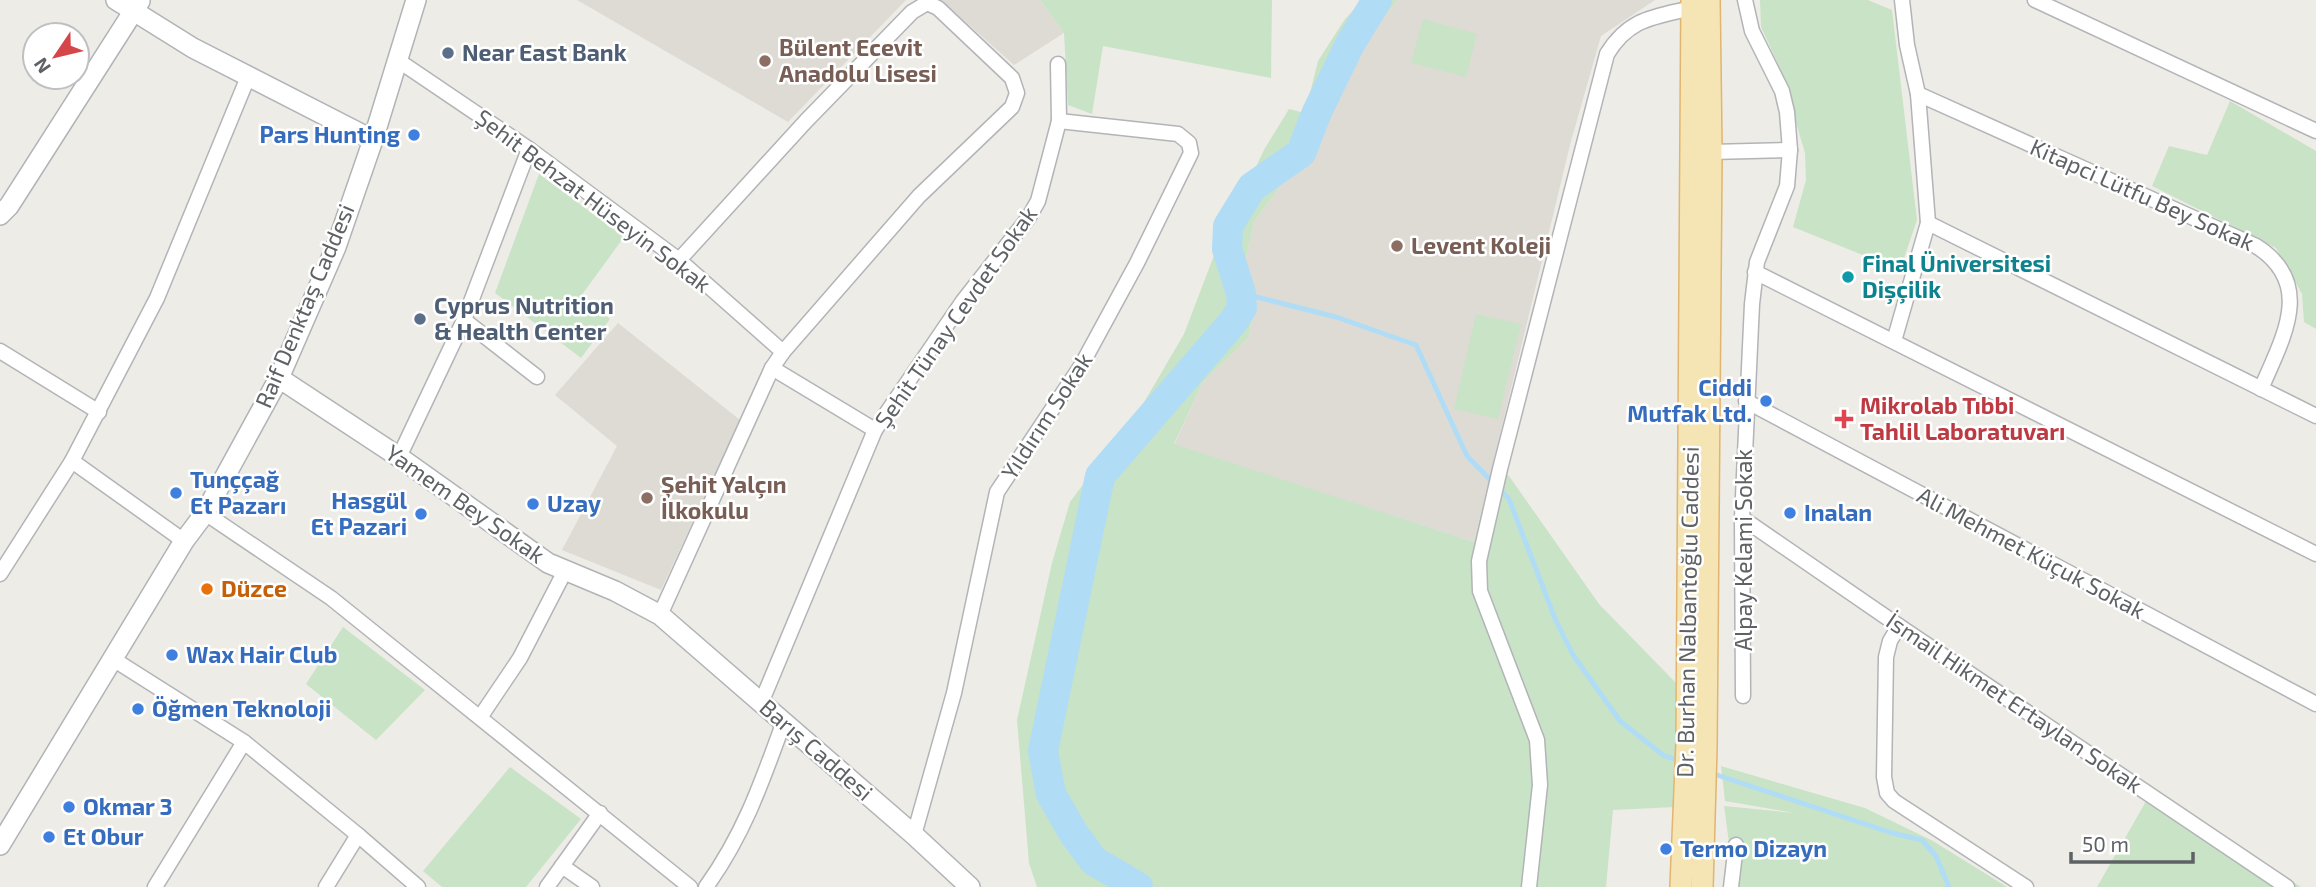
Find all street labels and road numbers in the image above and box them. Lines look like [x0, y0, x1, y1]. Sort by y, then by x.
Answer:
street label: Şehit Behzat Hüseyin Sokak [470, 103, 717, 299]
street label: Kitapci Lütfu Bey Sokak [2026, 132, 2259, 256]
street label: Raif Denktaş Caddesi [248, 199, 361, 412]
street label: Şehit Tünay Cevdet Sokak [868, 200, 1043, 433]
street label: Yıldırım Sokak [995, 347, 1098, 484]
street label: Yamem Bey Sokak [381, 438, 551, 569]
street label: Dr. Burhan Nalbantoğlu Caddesi [1670, 446, 1704, 778]
street label: Alpay Kelami Sokak [1729, 449, 1757, 651]
street label: Ali Mehmet Küçuk Sokak [1912, 480, 2150, 625]
street label: İsmail Hikmet Ertaylan Sokak [1881, 606, 2148, 798]
street label: Barış Caddesi [754, 693, 879, 807]

